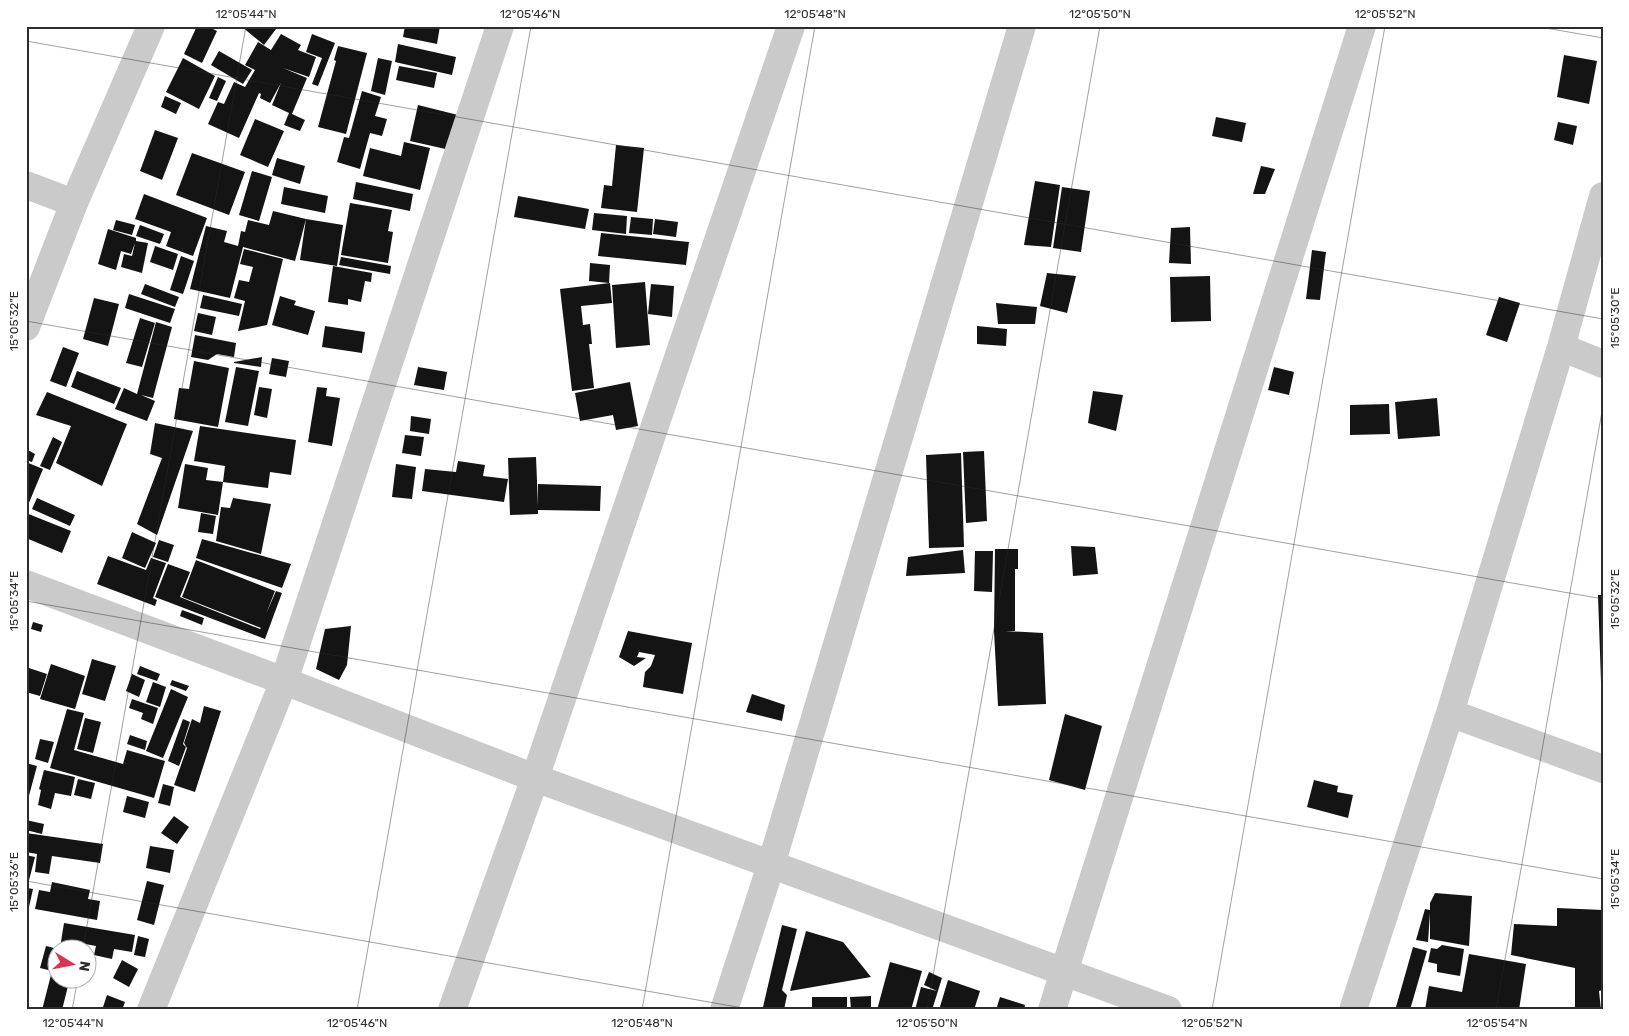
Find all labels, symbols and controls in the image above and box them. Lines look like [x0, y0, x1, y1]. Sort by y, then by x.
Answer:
text: 12°05'44"N [215, 7, 277, 21]
text: 12°05'46"N [500, 7, 560, 21]
text: 12°05'48"N [784, 7, 846, 21]
text: 12°05'50"N [1069, 7, 1131, 21]
text: 12°05'52"N [1354, 7, 1416, 21]
text: 15°05'30"E [1608, 288, 1622, 348]
text: 15°05'32"E [7, 291, 21, 351]
text: 15°05'32"E [1608, 569, 1622, 629]
text: 15°05'34"E [7, 571, 21, 631]
text: 15°05'34"E [1608, 849, 1622, 909]
text: 15°05'36"E [7, 852, 21, 912]
north arrow [48, 938, 98, 988]
text: N [75, 960, 94, 973]
text: 12°05'44"N [42, 1016, 104, 1030]
text: 12°05'46"N [327, 1016, 387, 1030]
text: 12°05'48"N [611, 1016, 673, 1030]
text: 12°05'50"N [896, 1016, 958, 1030]
text: 12°05'52"N [1181, 1016, 1243, 1030]
text: 12°05'54"N [1466, 1016, 1528, 1030]

